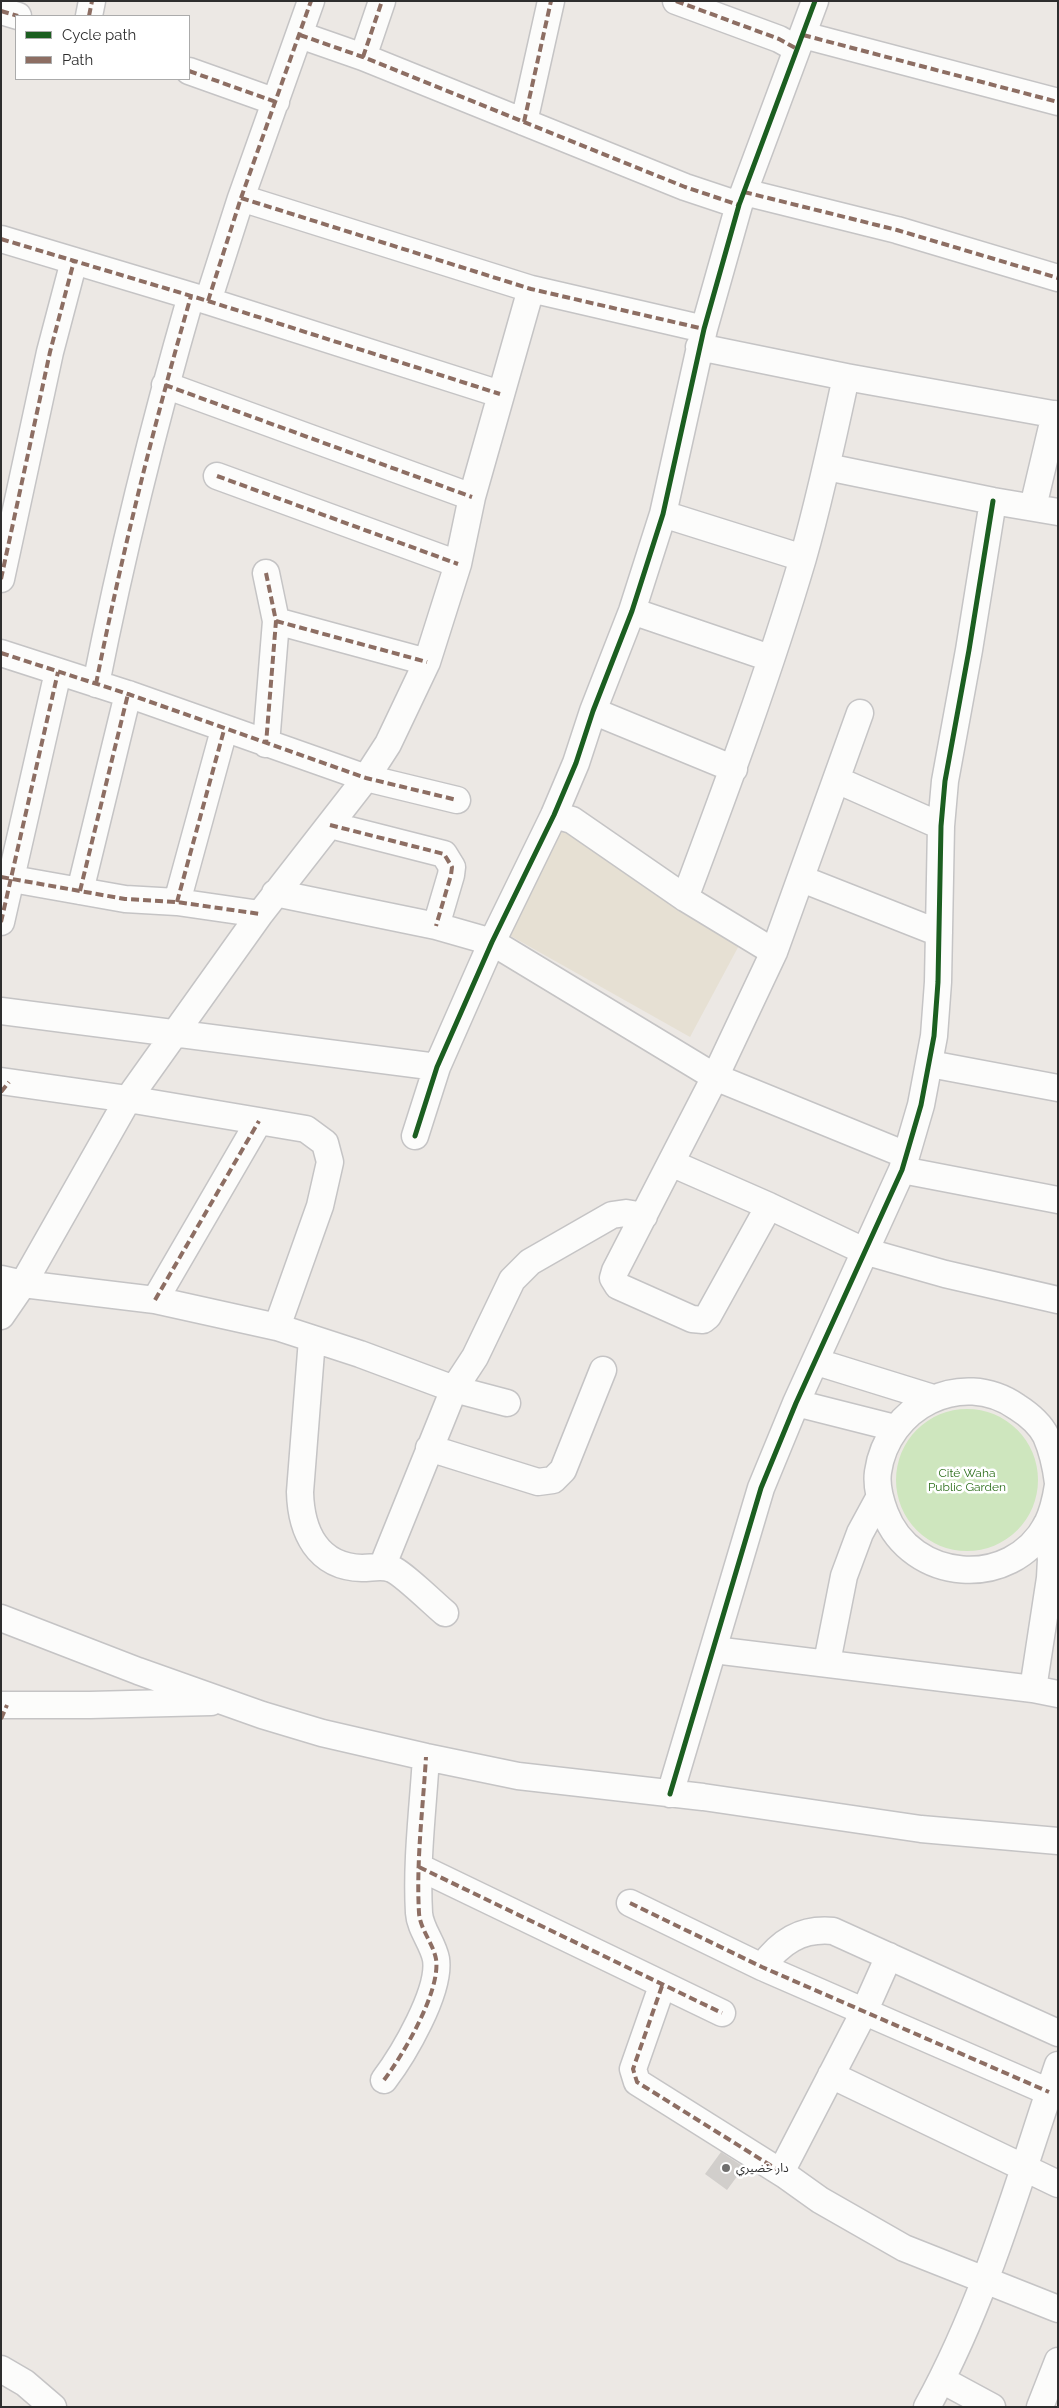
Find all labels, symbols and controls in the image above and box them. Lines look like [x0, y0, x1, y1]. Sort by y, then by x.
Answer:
legend [15, 15, 190, 80]
text: Cycle path [62, 26, 136, 44]
text: Path [62, 51, 93, 69]
park label: Cité Waha Public Garden [928, 1466, 1006, 1494]
place label: دار خضيري [736, 2161, 789, 2175]
marker: دار خضيري [720, 2162, 732, 2174]

